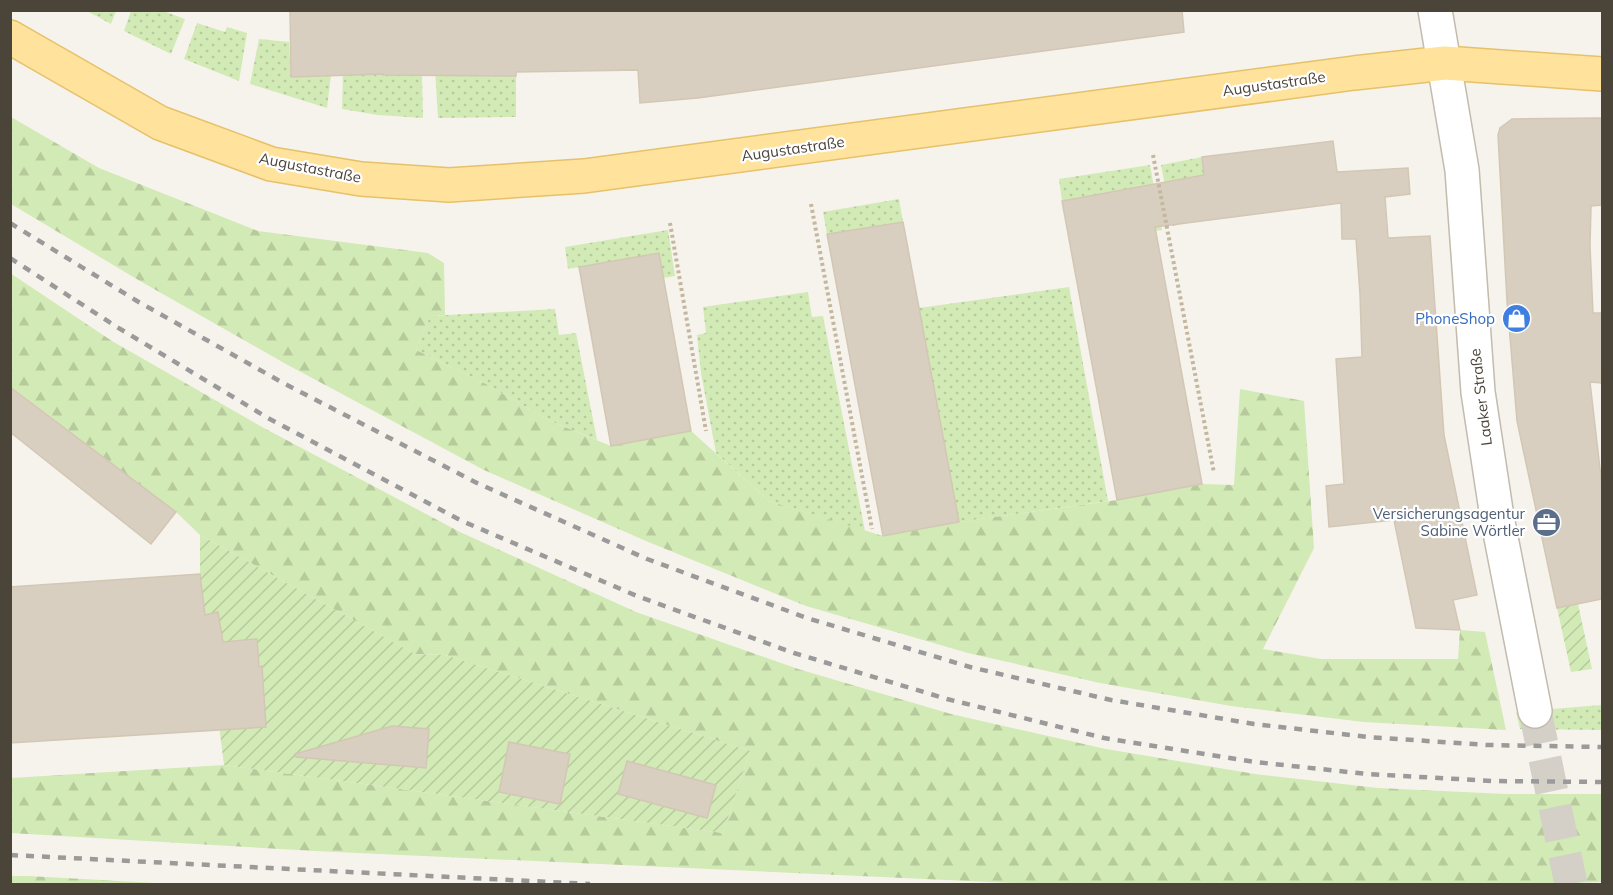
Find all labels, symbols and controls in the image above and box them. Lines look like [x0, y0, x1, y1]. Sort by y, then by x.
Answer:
street label: Augustastraße [1221, 67, 1327, 100]
street label: Augustastraße [740, 132, 846, 165]
street label: Augustastraße [257, 148, 363, 187]
shop icon: PhoneShop [1500, 303, 1532, 335]
place label: PhoneShop [1415, 309, 1495, 328]
street label: Laaker Straße [1465, 347, 1496, 447]
place label: Versicherungsagentur Sabine Wörtler [1373, 504, 1526, 540]
office icon: Versicherungsagentur Sabine Wörtler [1530, 507, 1562, 539]

